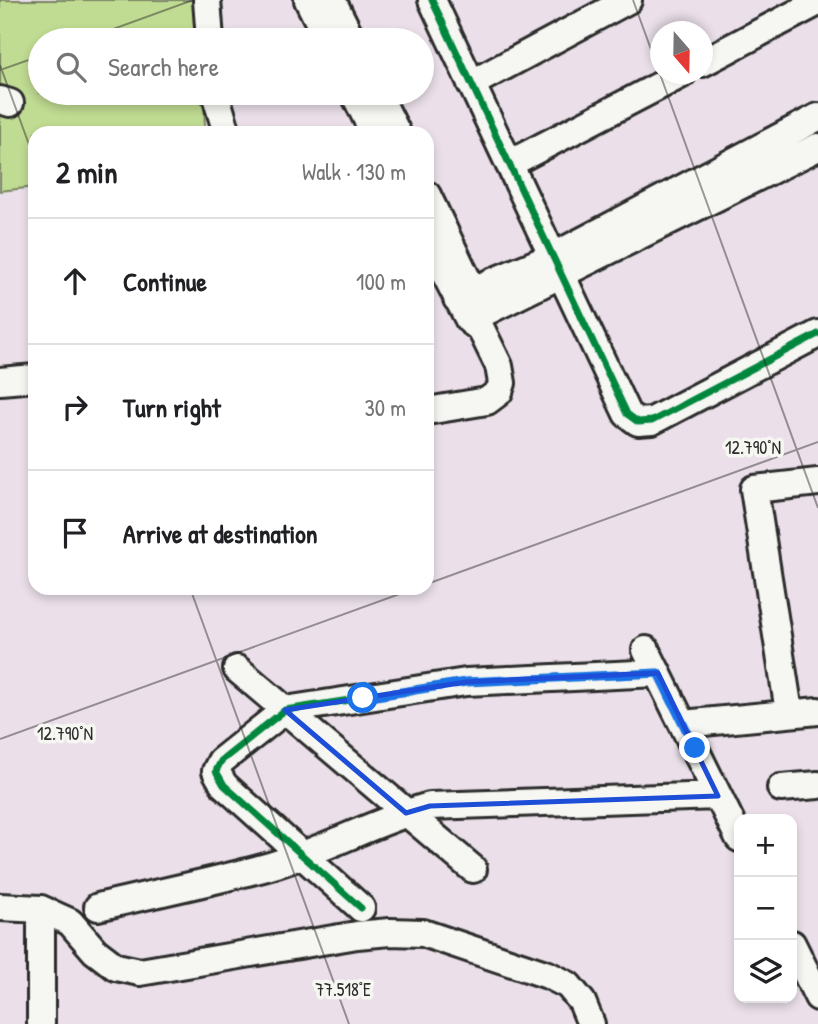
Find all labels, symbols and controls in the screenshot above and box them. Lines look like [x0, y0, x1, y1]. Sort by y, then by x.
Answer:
north arrow [650, 21, 713, 84]
search box [28, 28, 434, 105]
icon: search [52, 48, 90, 86]
text: Search here [108, 49, 219, 84]
text: 2 min [56, 152, 118, 192]
text: Walk · 130 m [302, 156, 406, 187]
icon: ahead [56, 262, 94, 300]
text: Continue [123, 264, 207, 299]
text: 100 m [356, 266, 406, 297]
icon: right [56, 388, 94, 426]
text: Turn right [123, 390, 221, 425]
text: 30 m [364, 392, 406, 423]
text: 12.790°N [725, 435, 781, 460]
icon: arrive [56, 514, 94, 552]
text: Arrive at destination [123, 516, 318, 551]
route start [347, 682, 378, 713]
text: 12.790°N [37, 721, 93, 746]
route end [679, 732, 710, 763]
map controls [734, 814, 797, 1003]
button: + [734, 814, 797, 877]
button: − [734, 877, 797, 940]
button: layers [734, 940, 797, 1003]
text: 77.518°E [315, 977, 371, 1002]

